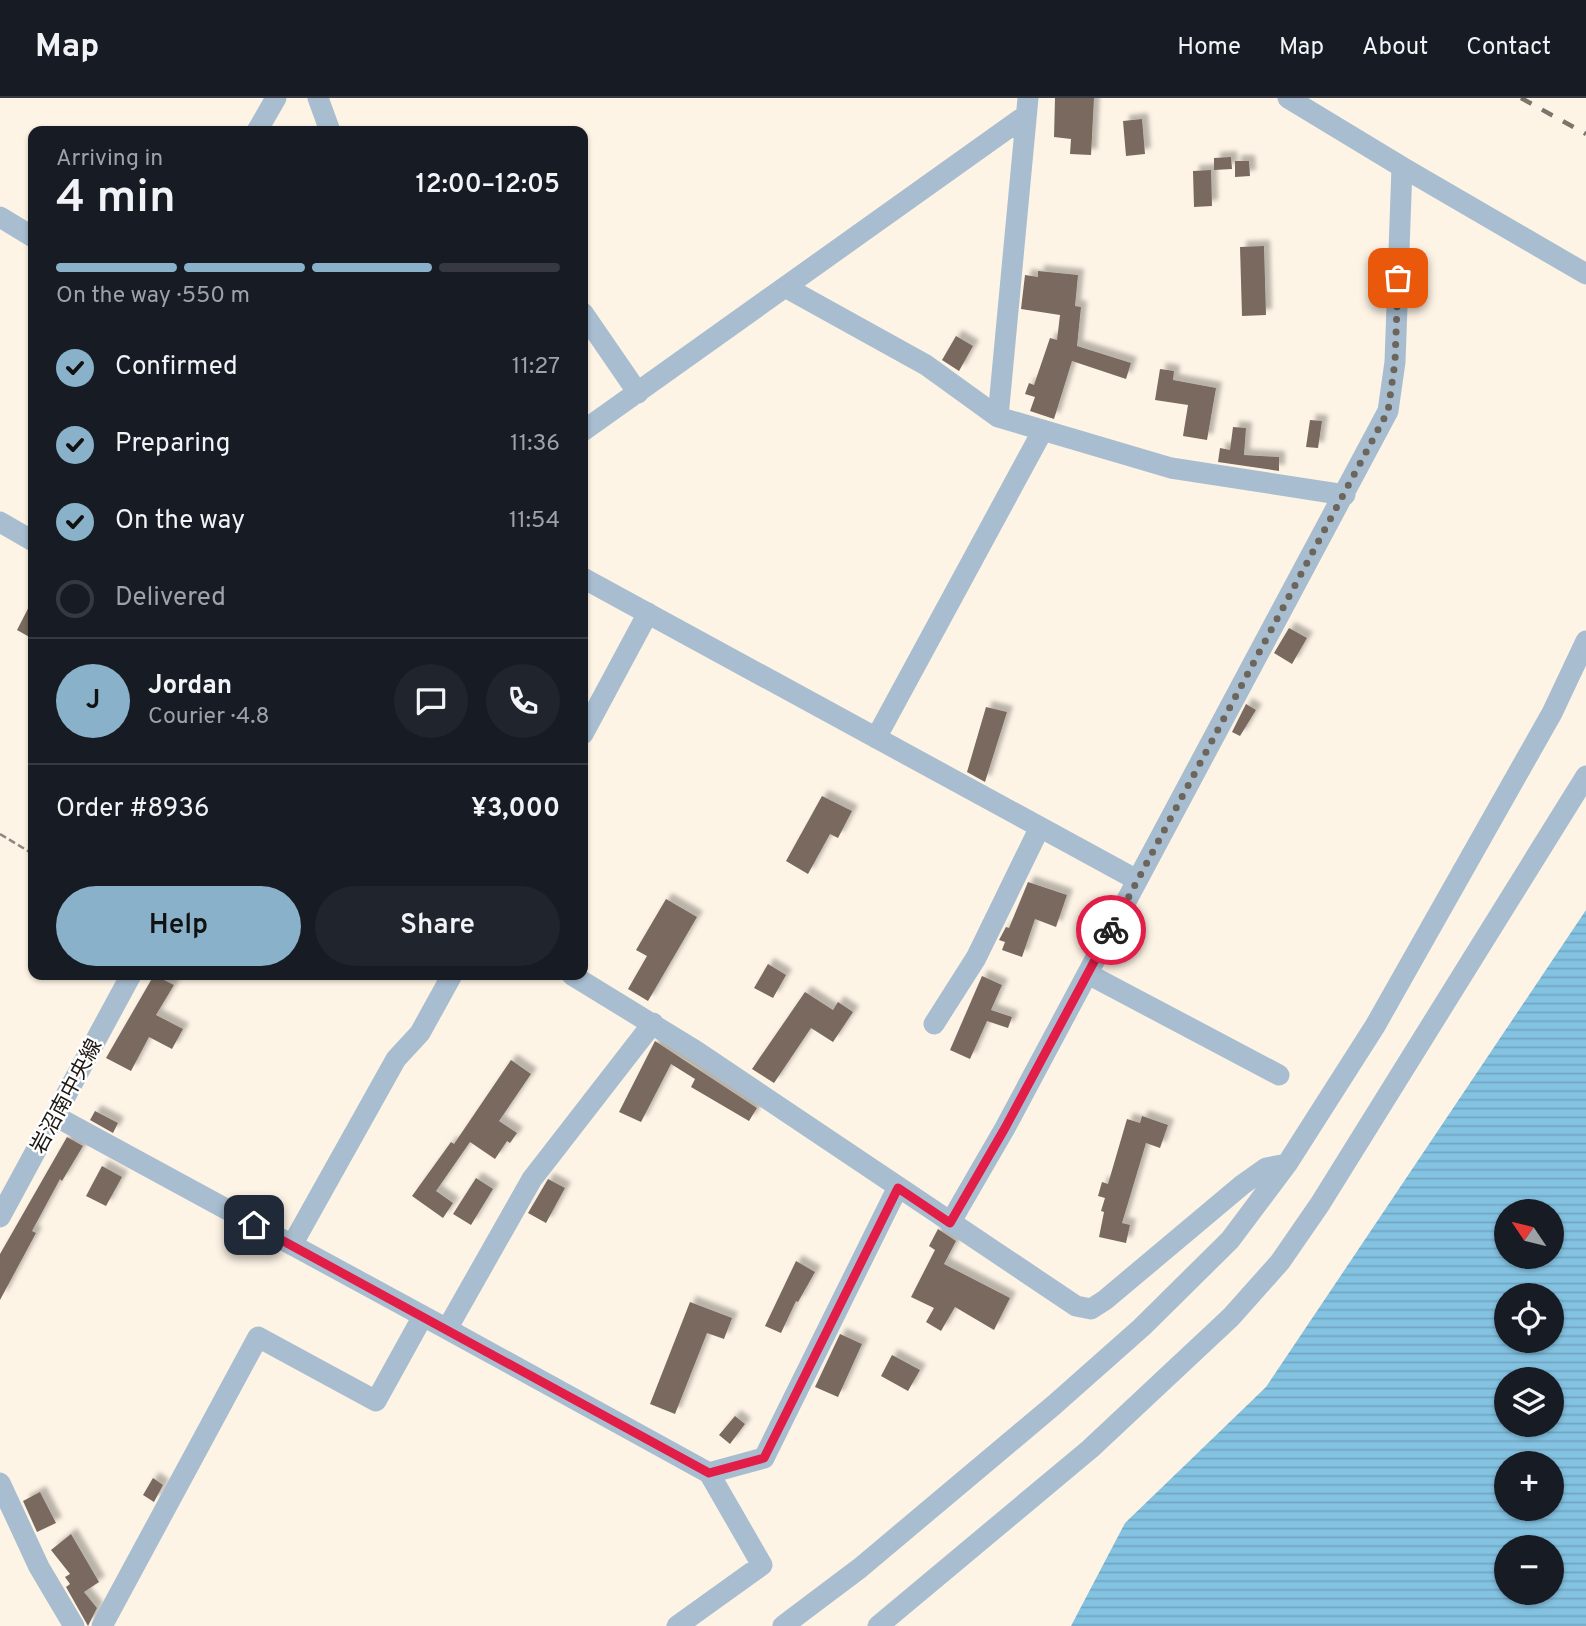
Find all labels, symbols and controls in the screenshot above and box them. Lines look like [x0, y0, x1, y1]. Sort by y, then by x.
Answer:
text: Map [35, 27, 99, 69]
text: Home [1177, 33, 1241, 63]
text: Map [1279, 33, 1324, 63]
text: About [1362, 33, 1428, 63]
text: Contact [1466, 33, 1551, 63]
text: Arriving in [56, 145, 163, 174]
text: 12:00–12:05 [416, 169, 560, 202]
text: 4 min [56, 170, 176, 229]
pin [1368, 248, 1428, 308]
icon: bag [1379, 259, 1417, 297]
text: On the way · 550 m [56, 282, 250, 311]
icon: check [56, 349, 94, 387]
text: Confirmed [115, 351, 238, 384]
text: 11:27 [512, 353, 560, 382]
icon: check [56, 426, 94, 464]
text: Preparing [115, 428, 230, 461]
text: 11:36 [510, 430, 560, 459]
icon: check [56, 503, 94, 541]
text: On the way [115, 505, 245, 538]
text: 11:54 [509, 507, 560, 536]
text: Delivered [115, 582, 226, 615]
button: chat [394, 664, 468, 738]
button: phone [486, 664, 560, 738]
text: Jordan [148, 670, 232, 703]
text: J [86, 685, 100, 718]
text: Courier · 4.8 [148, 703, 269, 732]
text: Order #8936 [56, 793, 209, 826]
text: ¥3,000 [471, 793, 560, 826]
button: Help [56, 886, 301, 966]
button: Share [315, 886, 560, 966]
courier [1076, 895, 1146, 965]
icon: bike [1092, 911, 1130, 949]
street label: 岩沼南中央線 [26, 1035, 109, 1159]
pin [224, 1195, 284, 1255]
north arrow [1494, 1199, 1564, 1269]
map controls [1494, 1199, 1564, 1605]
icon: home [235, 1206, 273, 1244]
button: locate [1494, 1283, 1564, 1353]
button: layers [1494, 1367, 1564, 1437]
button: + [1494, 1451, 1564, 1521]
button: − [1494, 1535, 1564, 1605]

